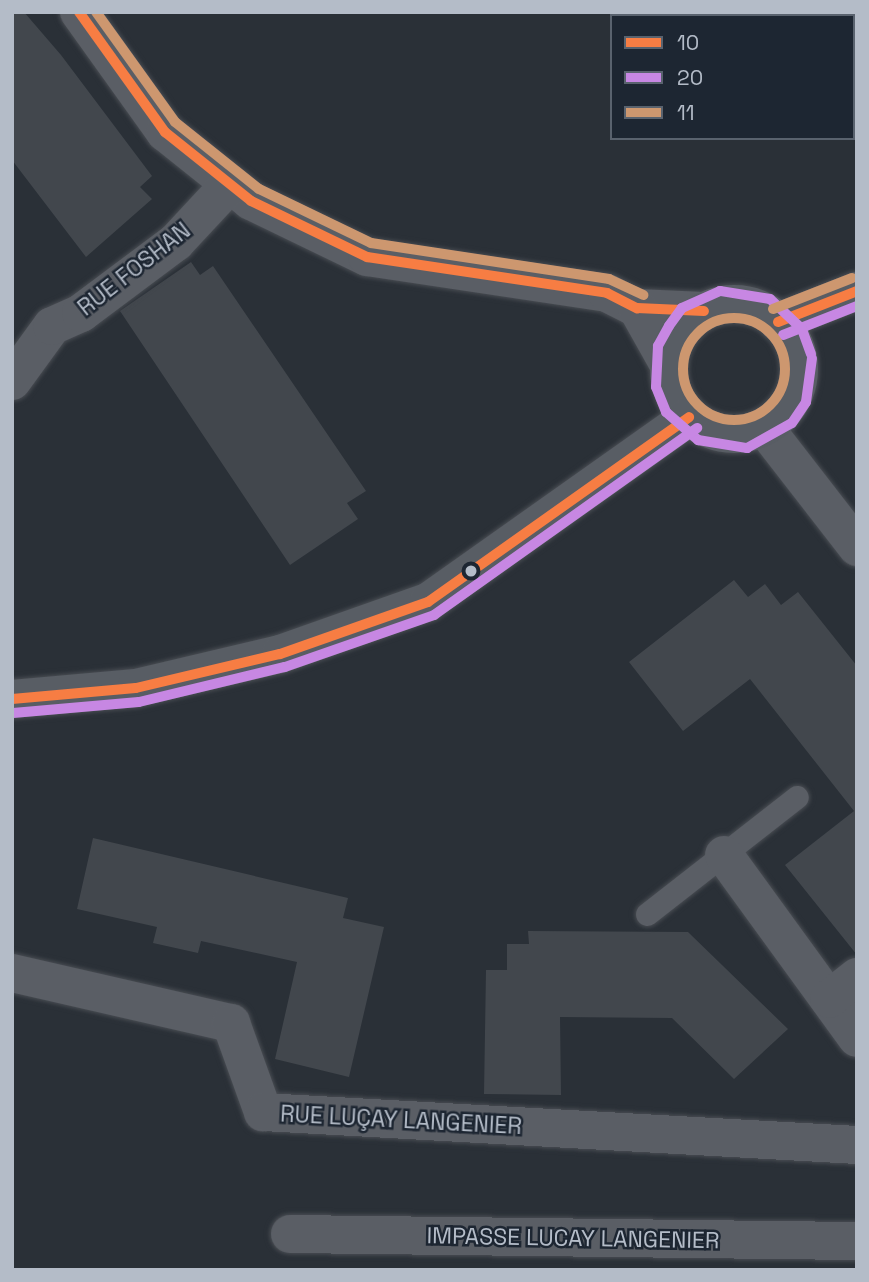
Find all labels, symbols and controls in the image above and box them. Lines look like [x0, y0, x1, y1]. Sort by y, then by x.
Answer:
legend [610, 14, 855, 140]
text: 10 [677, 29, 699, 56]
text: 20 [677, 64, 703, 91]
text: 11 [677, 99, 695, 126]
street label: RUE FOSHAN [72, 216, 196, 322]
unlabelled marker [464, 564, 478, 578]
street label: RUE LUÇAY LANGENIER [279, 1100, 523, 1140]
street label: IMPASSE LUCAY LANGENIER [426, 1222, 720, 1254]

